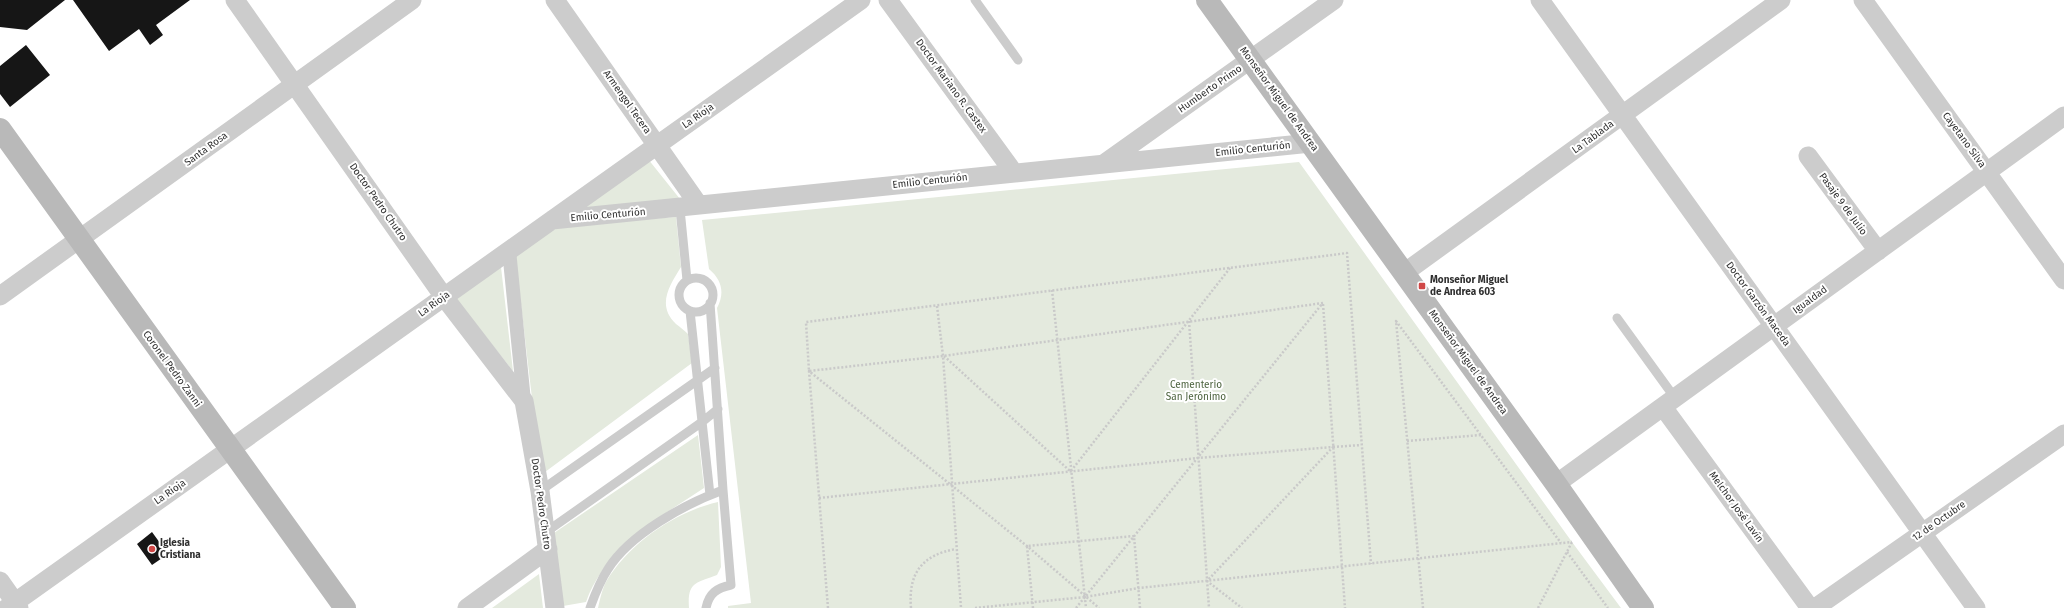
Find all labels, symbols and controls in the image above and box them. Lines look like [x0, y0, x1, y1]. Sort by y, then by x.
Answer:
street label: Doctor Mariano R. Castex [913, 37, 989, 135]
street label: Monseñor Miguel de Andrea [1237, 44, 1321, 154]
street label: Humberto Primo [1176, 62, 1244, 115]
street label: Armengol Tecera [601, 68, 653, 136]
street label: La Rioja [680, 101, 716, 131]
street label: Cayetano Silva [1940, 110, 1988, 170]
street label: La Tablada [1570, 118, 1616, 156]
street label: Santa Rosa [182, 129, 230, 169]
street label: Emilio Centurión [1215, 139, 1291, 159]
street label: Doctor Pedro Chutro [347, 161, 409, 243]
street label: Emilio Centurión [892, 171, 968, 191]
street label: Pasaje 9 de Julio [1816, 171, 1870, 238]
street label: Emilio Centurión [570, 206, 646, 224]
street label: Doctor Garzón Maceda [1723, 259, 1793, 349]
place label: Monseñor Miguel de Andrea 603 [1430, 274, 1508, 298]
marker: Monseñor Miguel de Andrea 603 [1417, 281, 1427, 291]
street label: Igualdad [1790, 284, 1830, 316]
street label: La Rioja [416, 289, 452, 319]
street label: Monseñor Miguel de Andrea [1426, 307, 1510, 417]
street label: Coronel Pedro Zanni [140, 328, 204, 410]
park label: Cementerio San Jerónimo [1166, 379, 1226, 403]
street label: Doctor Pedro Chutro [529, 458, 553, 551]
street label: Melchor José Lavín [1706, 469, 1767, 545]
street label: La Rioja [152, 477, 188, 507]
street label: 12 de Octubre [1910, 498, 1968, 544]
place label: Iglesia Cristiana [160, 537, 201, 561]
marker: Iglesia Cristiana [147, 544, 157, 554]

